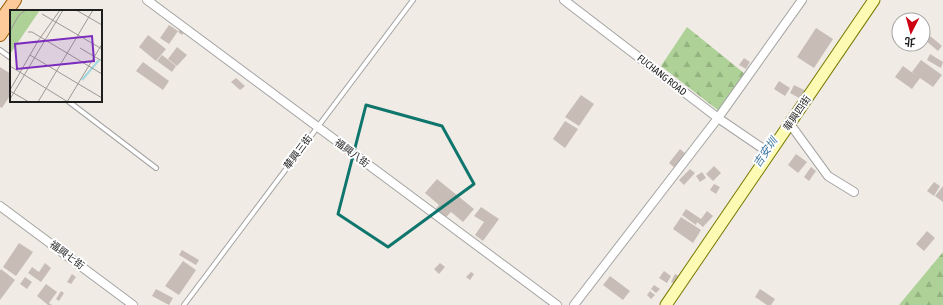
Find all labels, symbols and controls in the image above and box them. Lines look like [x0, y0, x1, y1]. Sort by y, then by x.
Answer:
inset map [10, 10, 102, 102]
north arrow [891, 12, 931, 52]
text: 北 [904, 35, 916, 48]
street label: FUCHANG ROAD [635, 53, 689, 98]
street label: 華興四街 [781, 93, 813, 133]
street label: 華興三街 [282, 133, 314, 171]
water label: 吉安圳 [751, 133, 780, 169]
street label: 福興八街 [333, 137, 371, 169]
street label: 福興七街 [48, 239, 86, 271]

